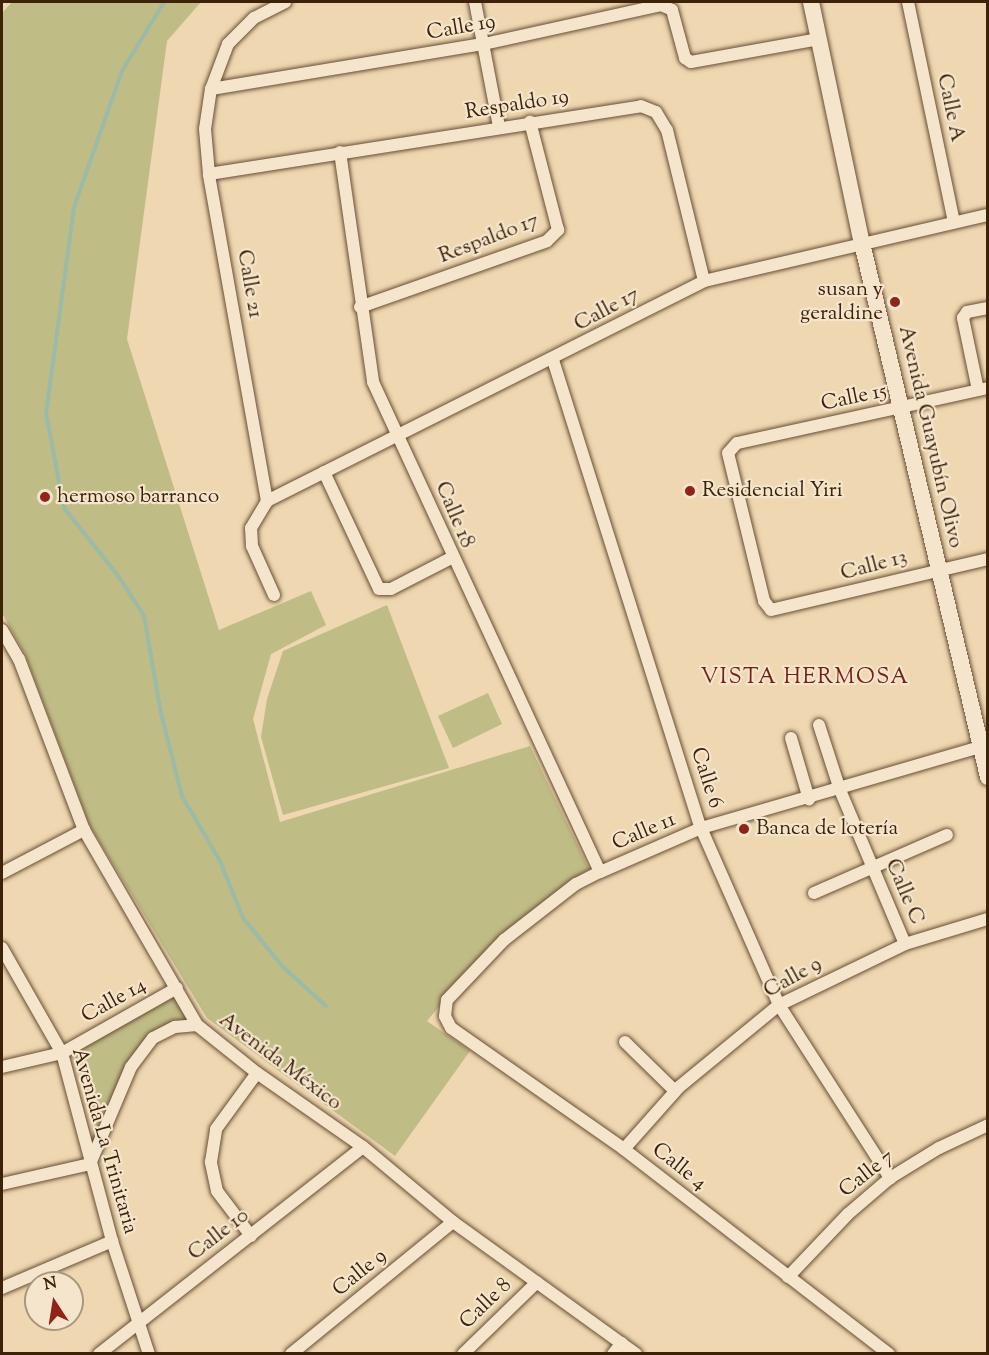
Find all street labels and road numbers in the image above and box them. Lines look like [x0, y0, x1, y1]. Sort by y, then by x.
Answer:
street label: Calle 19 [425, 10, 497, 46]
street label: Calle A [930, 72, 970, 144]
street label: Respaldo 19 [464, 84, 570, 126]
street label: Respaldo 17 [436, 208, 542, 270]
street label: Calle 21 [231, 248, 267, 320]
street label: Calle 17 [570, 283, 644, 337]
street label: Avenida Guayubín Olivo [892, 323, 968, 551]
street label: Calle 15 [819, 379, 889, 417]
street label: Calle 18 [429, 478, 479, 552]
street label: Calle 13 [838, 545, 910, 587]
street label: Calle 6 [684, 744, 728, 812]
street label: Calle 11 [609, 807, 679, 857]
street label: Calle C [879, 855, 929, 929]
street label: Calle 9 [760, 952, 826, 1004]
street label: Calle 14 [77, 973, 151, 1029]
street label: Avenida México [214, 1008, 346, 1116]
street label: Avenida La Trinitaria [65, 1045, 143, 1237]
street label: Calle 4 [647, 1138, 711, 1196]
street label: Calle 7 [835, 1145, 899, 1203]
street label: Calle 10 [184, 1203, 254, 1267]
street label: Calle 9 [328, 1244, 392, 1302]
street label: Calle 8 [455, 1273, 517, 1335]

